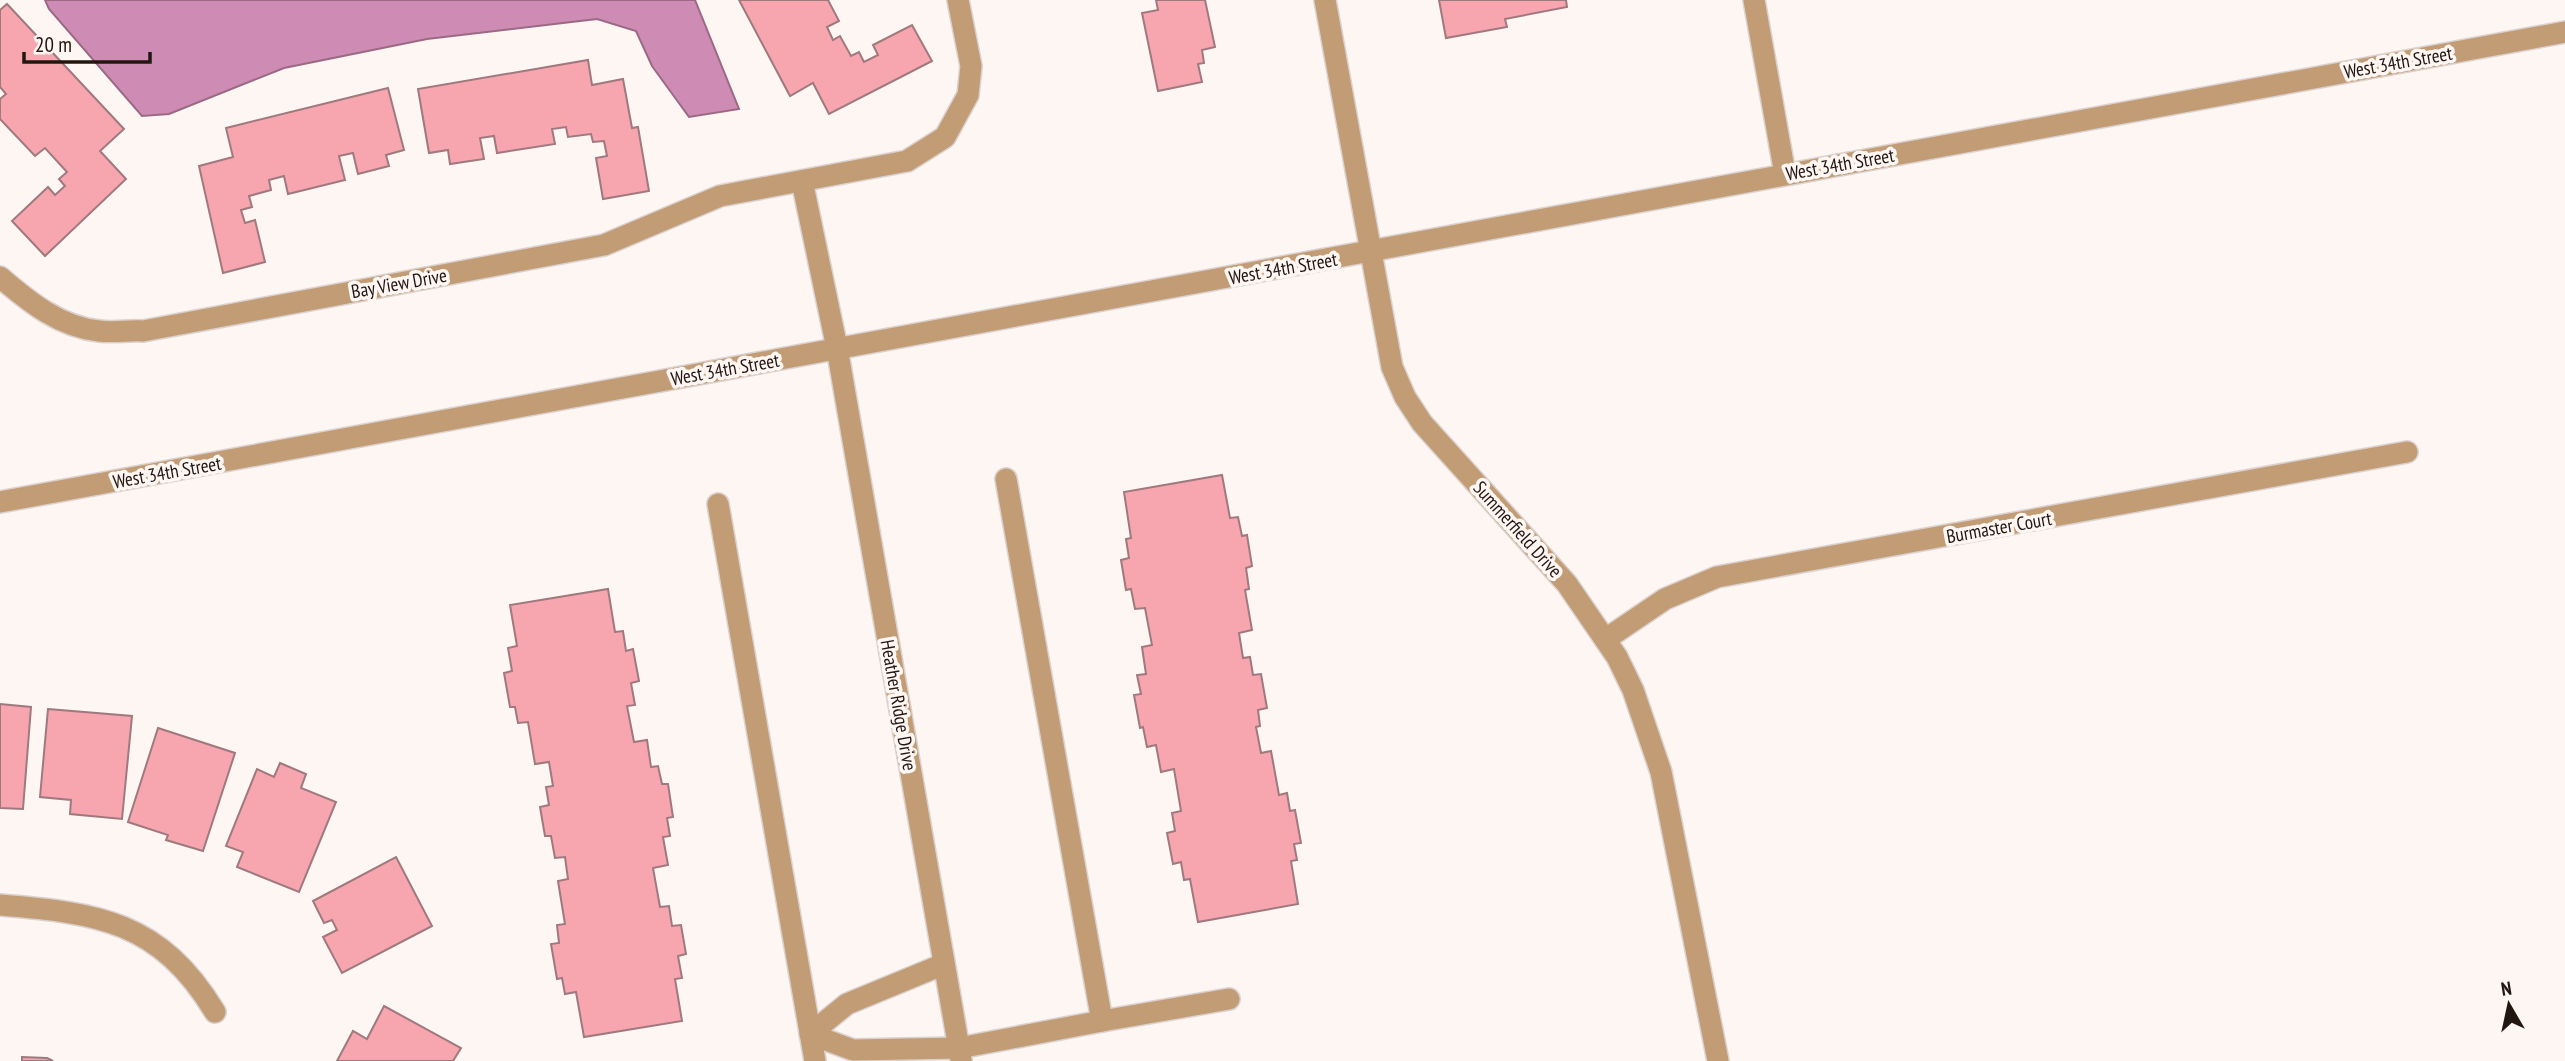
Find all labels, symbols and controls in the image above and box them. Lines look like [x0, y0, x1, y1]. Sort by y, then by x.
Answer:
scale bar [24, 21, 150, 65]
text: 20 m [35, 31, 72, 58]
street label: West 34th Street [2342, 41, 2455, 83]
street label: West 34th Street [1784, 143, 1897, 185]
street label: West 34th Street [1227, 247, 1340, 289]
street label: Bay View Drive [349, 263, 449, 303]
street label: West 34th Street [669, 348, 782, 390]
street label: West 34th Street [111, 451, 224, 493]
street label: Summerfield Drive [1468, 476, 1568, 582]
street label: Burmaster Court [1944, 506, 2054, 548]
street label: Heather Ridge Drive [876, 638, 922, 772]
north arrow [2474, 970, 2544, 1040]
text: N [2499, 976, 2513, 1001]

